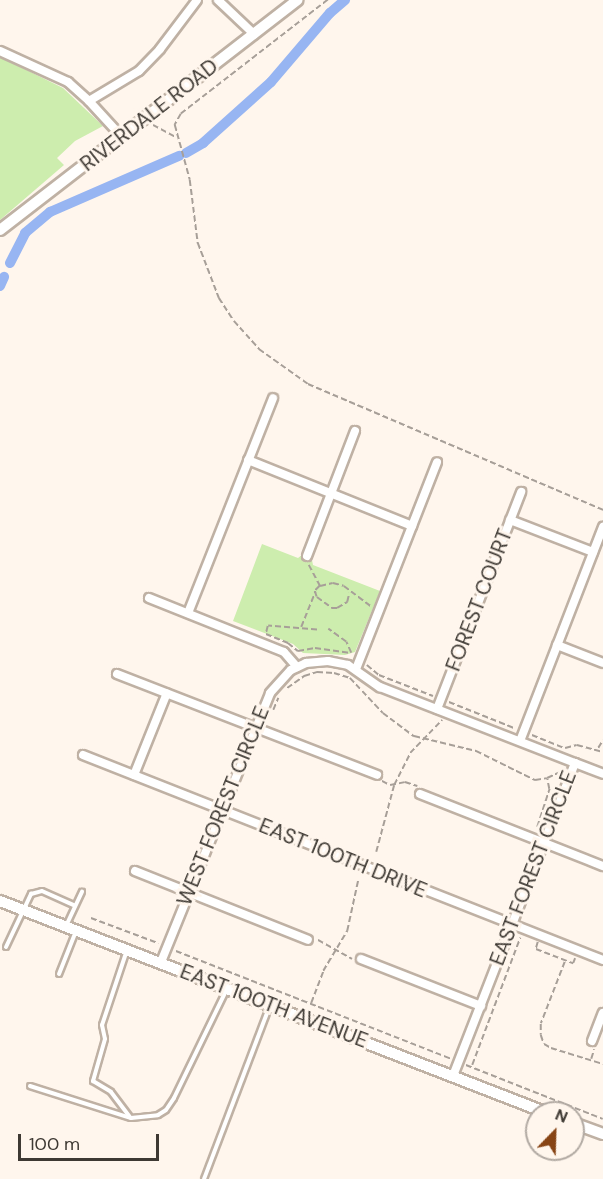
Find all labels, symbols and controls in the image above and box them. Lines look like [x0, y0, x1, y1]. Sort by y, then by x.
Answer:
street label: RIVERDALE ROAD [75, 53, 223, 177]
street label: FOREST COURT [440, 525, 518, 675]
street label: WEST FOREST CIRCLE [171, 703, 275, 909]
street label: EAST FOREST CIRCLE [484, 767, 582, 969]
street label: EAST 100TH DRIVE [255, 813, 431, 903]
street label: EAST 100TH AVENUE [177, 959, 371, 1053]
north arrow [525, 1101, 585, 1161]
text: N [552, 1104, 571, 1128]
scale bar [21, 1122, 162, 1160]
text: 100 m [29, 1132, 80, 1156]

